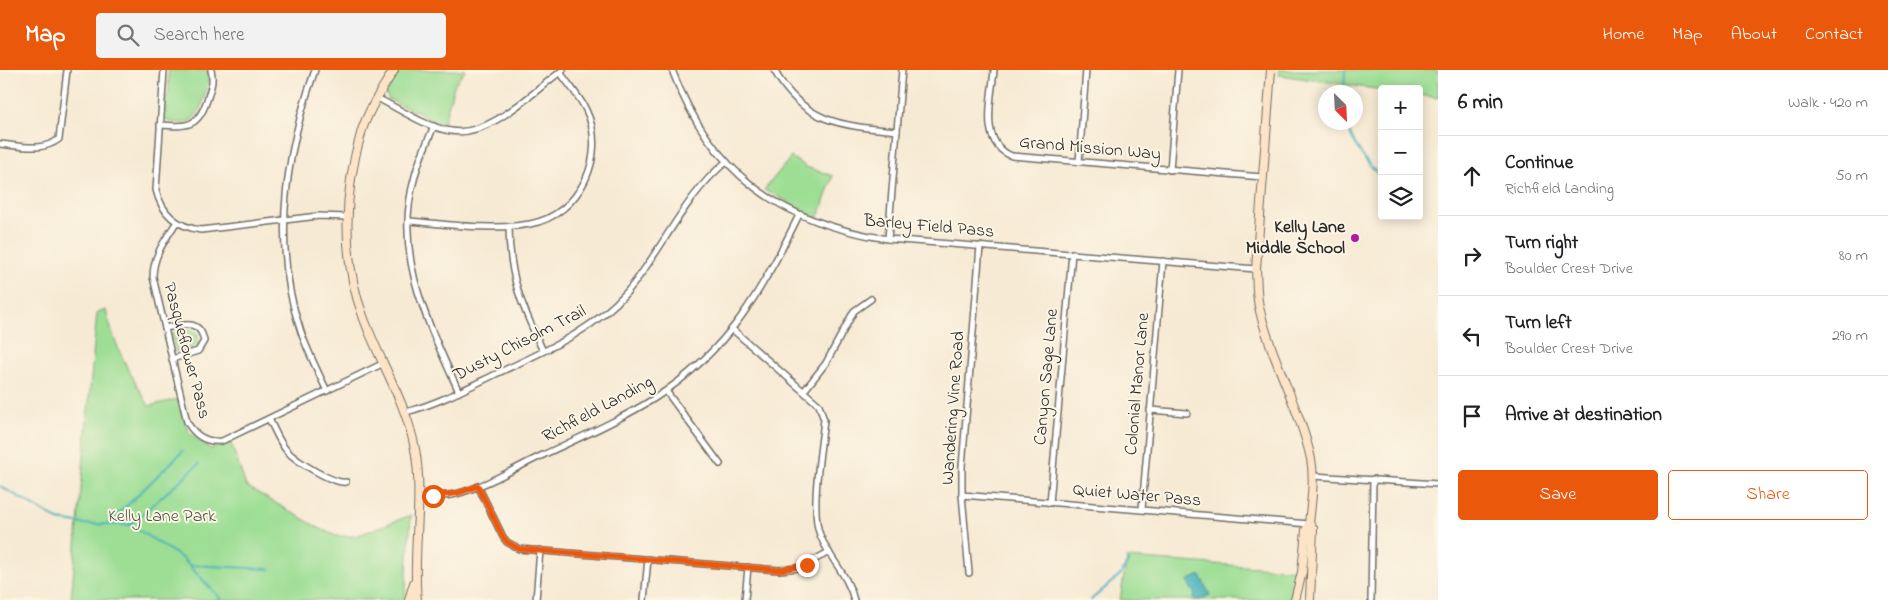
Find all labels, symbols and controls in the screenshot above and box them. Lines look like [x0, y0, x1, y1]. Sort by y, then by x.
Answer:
search box [96, 13, 446, 58]
text: Map [25, 18, 66, 53]
icon: search [114, 21, 142, 49]
text: Search here [154, 22, 245, 49]
text: Home [1603, 22, 1644, 48]
text: Map [1672, 22, 1703, 48]
text: About [1731, 22, 1777, 48]
text: Contact [1805, 22, 1863, 48]
north arrow [1318, 85, 1363, 130]
map controls [1378, 85, 1423, 220]
button: + [1378, 85, 1423, 130]
text: 6 min [1458, 88, 1503, 118]
text: Walk · 420 m [1788, 91, 1868, 115]
street label: Grand Mission Way [1018, 130, 1162, 168]
button: − [1378, 130, 1423, 175]
text: Continue [1505, 150, 1573, 177]
icon: ahead [1458, 162, 1486, 190]
text: 50 m [1836, 164, 1868, 188]
button: layers [1378, 175, 1423, 220]
text: Richfield Landing [1505, 177, 1614, 201]
street label: Barley Field Pass [862, 208, 995, 246]
place label: Kelly Lane Middle School [1246, 215, 1346, 262]
text: Turn right [1505, 230, 1578, 257]
marker: Kelly Lane Middle School [1349, 232, 1361, 244]
icon: right [1458, 242, 1486, 270]
text: 80 m [1839, 244, 1868, 268]
text: Boulder Crest Drive [1505, 257, 1633, 281]
street label: Pasqueflower Pass [155, 280, 217, 422]
street label: Dusty Chisolm Trail [448, 299, 591, 389]
street label: Canyon Sage Lane [1028, 307, 1067, 446]
text: Turn left [1505, 310, 1572, 337]
street label: Colonial Manor Lane [1119, 311, 1157, 456]
icon: left [1458, 322, 1486, 350]
text: 290 m [1832, 324, 1868, 348]
street label: Wandering Vine Road [936, 330, 973, 486]
text: Boulder Crest Drive [1505, 337, 1633, 361]
street label: Richfield Landing [538, 370, 659, 451]
icon: arrive [1458, 402, 1486, 430]
text: Arrive at destination [1505, 402, 1662, 429]
button: Save [1458, 470, 1658, 520]
button: Share [1668, 470, 1868, 520]
street label: Quiet Water Pass [1072, 477, 1202, 515]
route start [422, 485, 445, 508]
park label: Kelly Lane Park [108, 504, 216, 530]
route end [796, 554, 819, 577]

